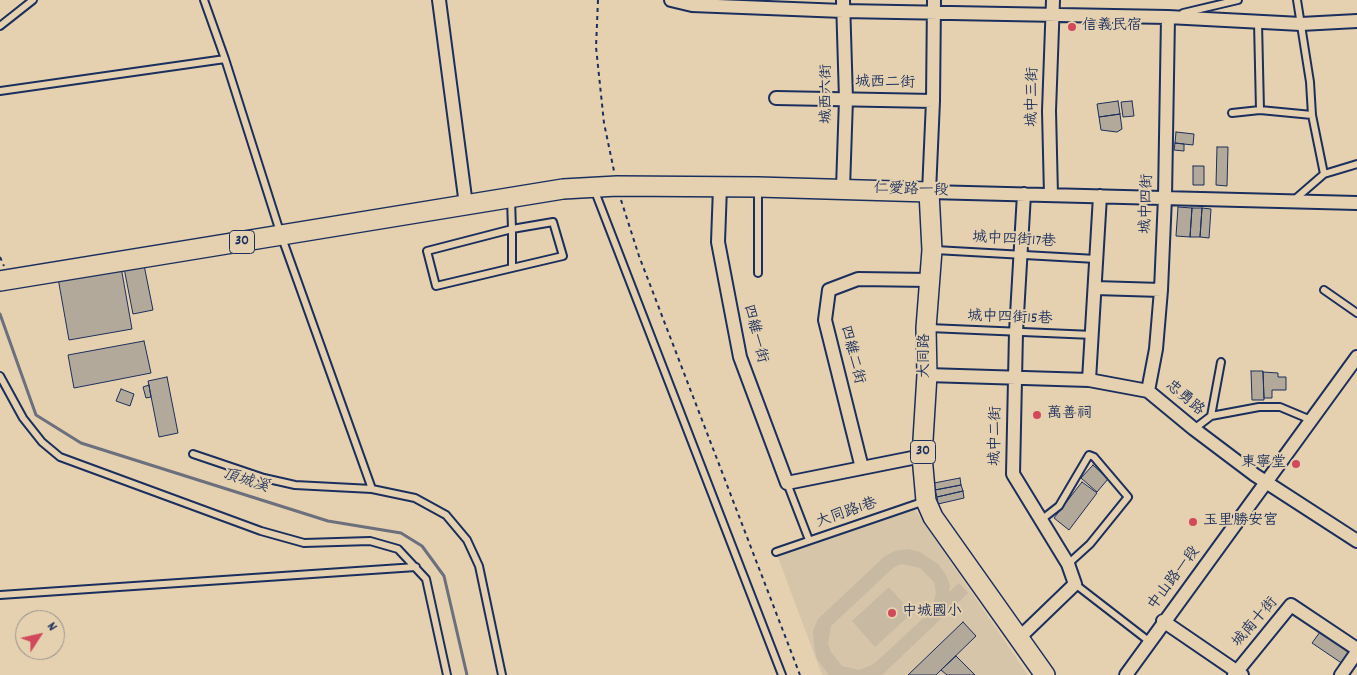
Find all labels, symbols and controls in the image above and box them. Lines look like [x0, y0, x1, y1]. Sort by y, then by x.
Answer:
place label: 信義民宿 [1082, 18, 1142, 36]
marker: 信義民宿 [1066, 21, 1078, 33]
street label: 城西六街 [819, 64, 837, 124]
street label: 城中三街 [1024, 67, 1044, 127]
street label: 城西二街 [855, 74, 915, 94]
street label: 城中四街 [1138, 174, 1158, 234]
street label: 仁愛路一段 [873, 181, 949, 201]
road number: 30 [230, 230, 254, 253]
street label: 城中四街17巷 [972, 230, 1056, 252]
street label: 四維一街 [738, 303, 770, 365]
street label: 城中四街15巷 [967, 309, 1053, 329]
street label: 四維二街 [835, 324, 867, 386]
street label: 大同路 [917, 334, 935, 378]
street label: 忠勇路 [1161, 378, 1207, 420]
street label: 城中二街 [987, 406, 1007, 466]
place label: 萬善祠 [1047, 406, 1092, 424]
marker: 萬善祠 [1031, 409, 1043, 421]
road number: 30 [910, 441, 936, 464]
place label: 東寧堂 [1241, 455, 1286, 473]
marker: 東寧堂 [1290, 458, 1302, 470]
water label: 頂城溪 [219, 466, 271, 498]
street label: 大同路1巷 [814, 495, 880, 533]
place label: 玉里勝安宮 [1203, 513, 1278, 531]
marker: 玉里勝安宮 [1187, 516, 1199, 528]
street label: 中山路一段 [1145, 544, 1205, 614]
street label: 城南十街 [1230, 594, 1282, 652]
place label: 中城國小 [902, 604, 962, 622]
marker: 中城國小 [886, 607, 898, 619]
north arrow [15, 610, 65, 660]
text: N [41, 618, 62, 636]

